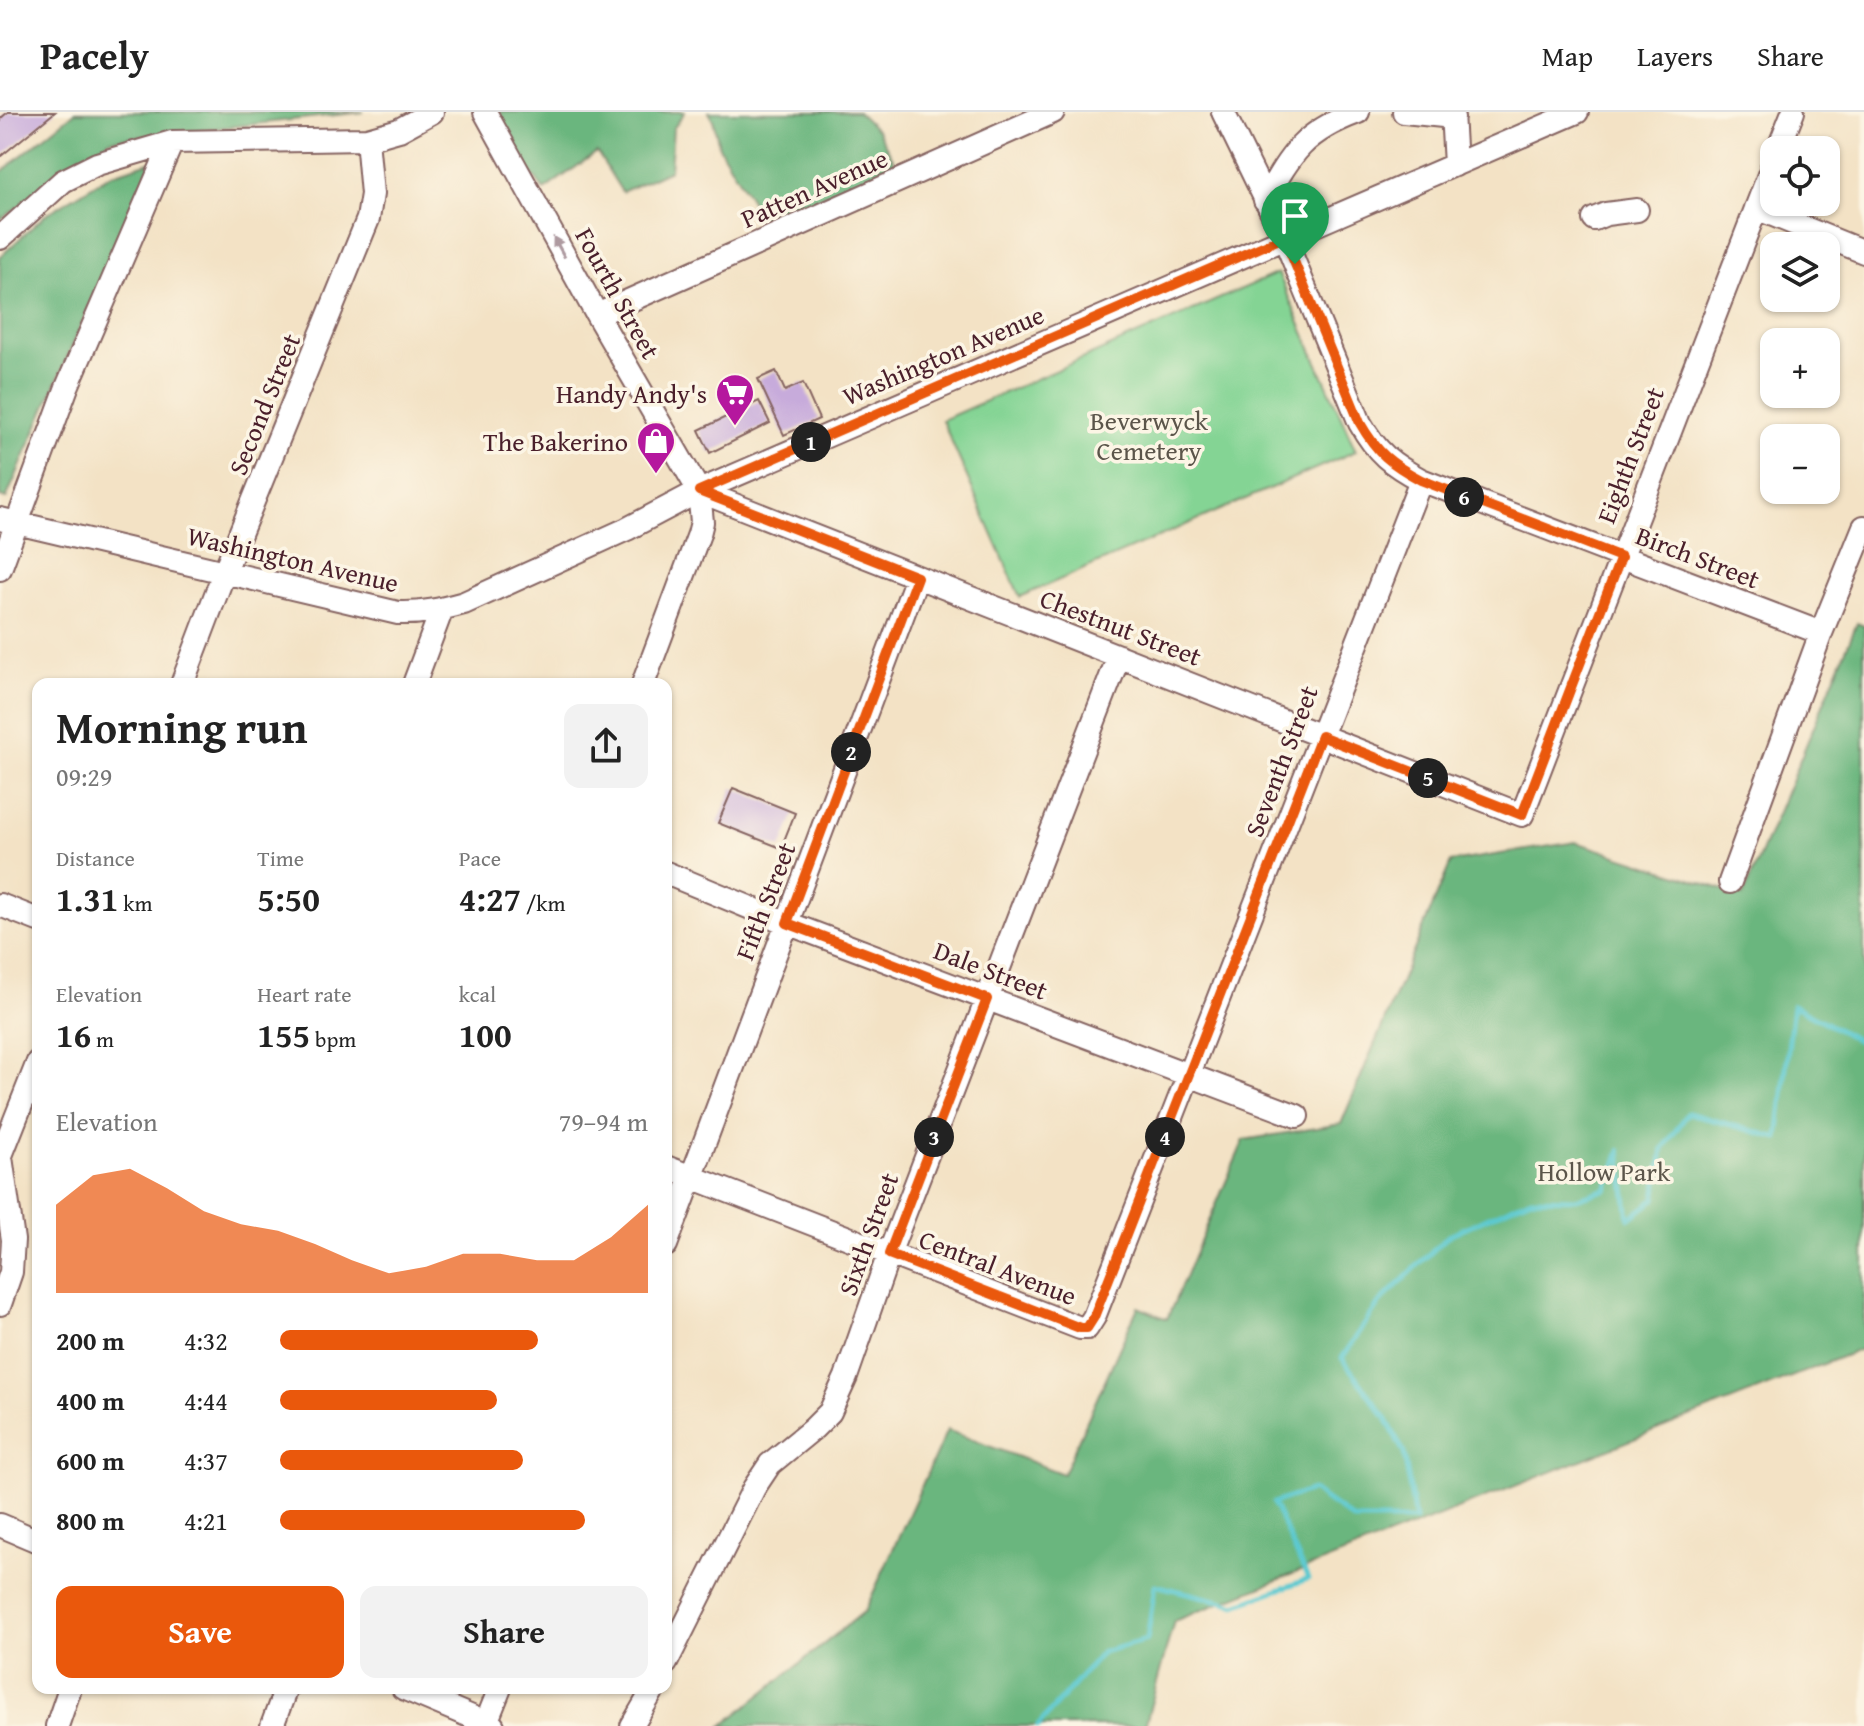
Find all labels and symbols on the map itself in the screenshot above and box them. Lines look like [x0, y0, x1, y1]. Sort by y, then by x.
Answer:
street label: Patten Avenue [734, 138, 894, 238]
pin [1261, 182, 1329, 264]
street label: Fourth Street [566, 220, 670, 366]
one-way arrow [553, 236, 567, 258]
street label: Washington Avenue [836, 295, 1050, 415]
street label: Second Street [218, 327, 310, 481]
supermarket icon: Handy Andy's [714, 372, 756, 427]
place label: Handy Andy's [556, 374, 707, 413]
street label: Eighth Street [1586, 381, 1674, 529]
park label: Beverwyck Cemetery [1090, 401, 1209, 470]
shop icon: The Bakerino [635, 420, 677, 475]
place label: The Bakerino [483, 422, 628, 461]
pin: 1 [791, 422, 831, 462]
pin: 6 [1444, 477, 1484, 517]
street label: Washington Avenue [183, 516, 403, 602]
street label: Birch Street [1631, 516, 1765, 598]
street label: Chestnut Street [1035, 578, 1207, 676]
street label: Seventh Street [1234, 680, 1328, 842]
pin: 2 [831, 732, 871, 772]
pin: 5 [1408, 758, 1448, 798]
street label: Fifth Street [725, 836, 805, 966]
street label: Dale Street [928, 930, 1054, 1010]
pin: 3 [914, 1117, 954, 1157]
pin: 4 [1145, 1117, 1185, 1157]
park label: Hollow Park [1538, 1152, 1671, 1191]
street label: Sixth Street [828, 1167, 908, 1301]
street label: Central Avenue [914, 1219, 1082, 1315]

